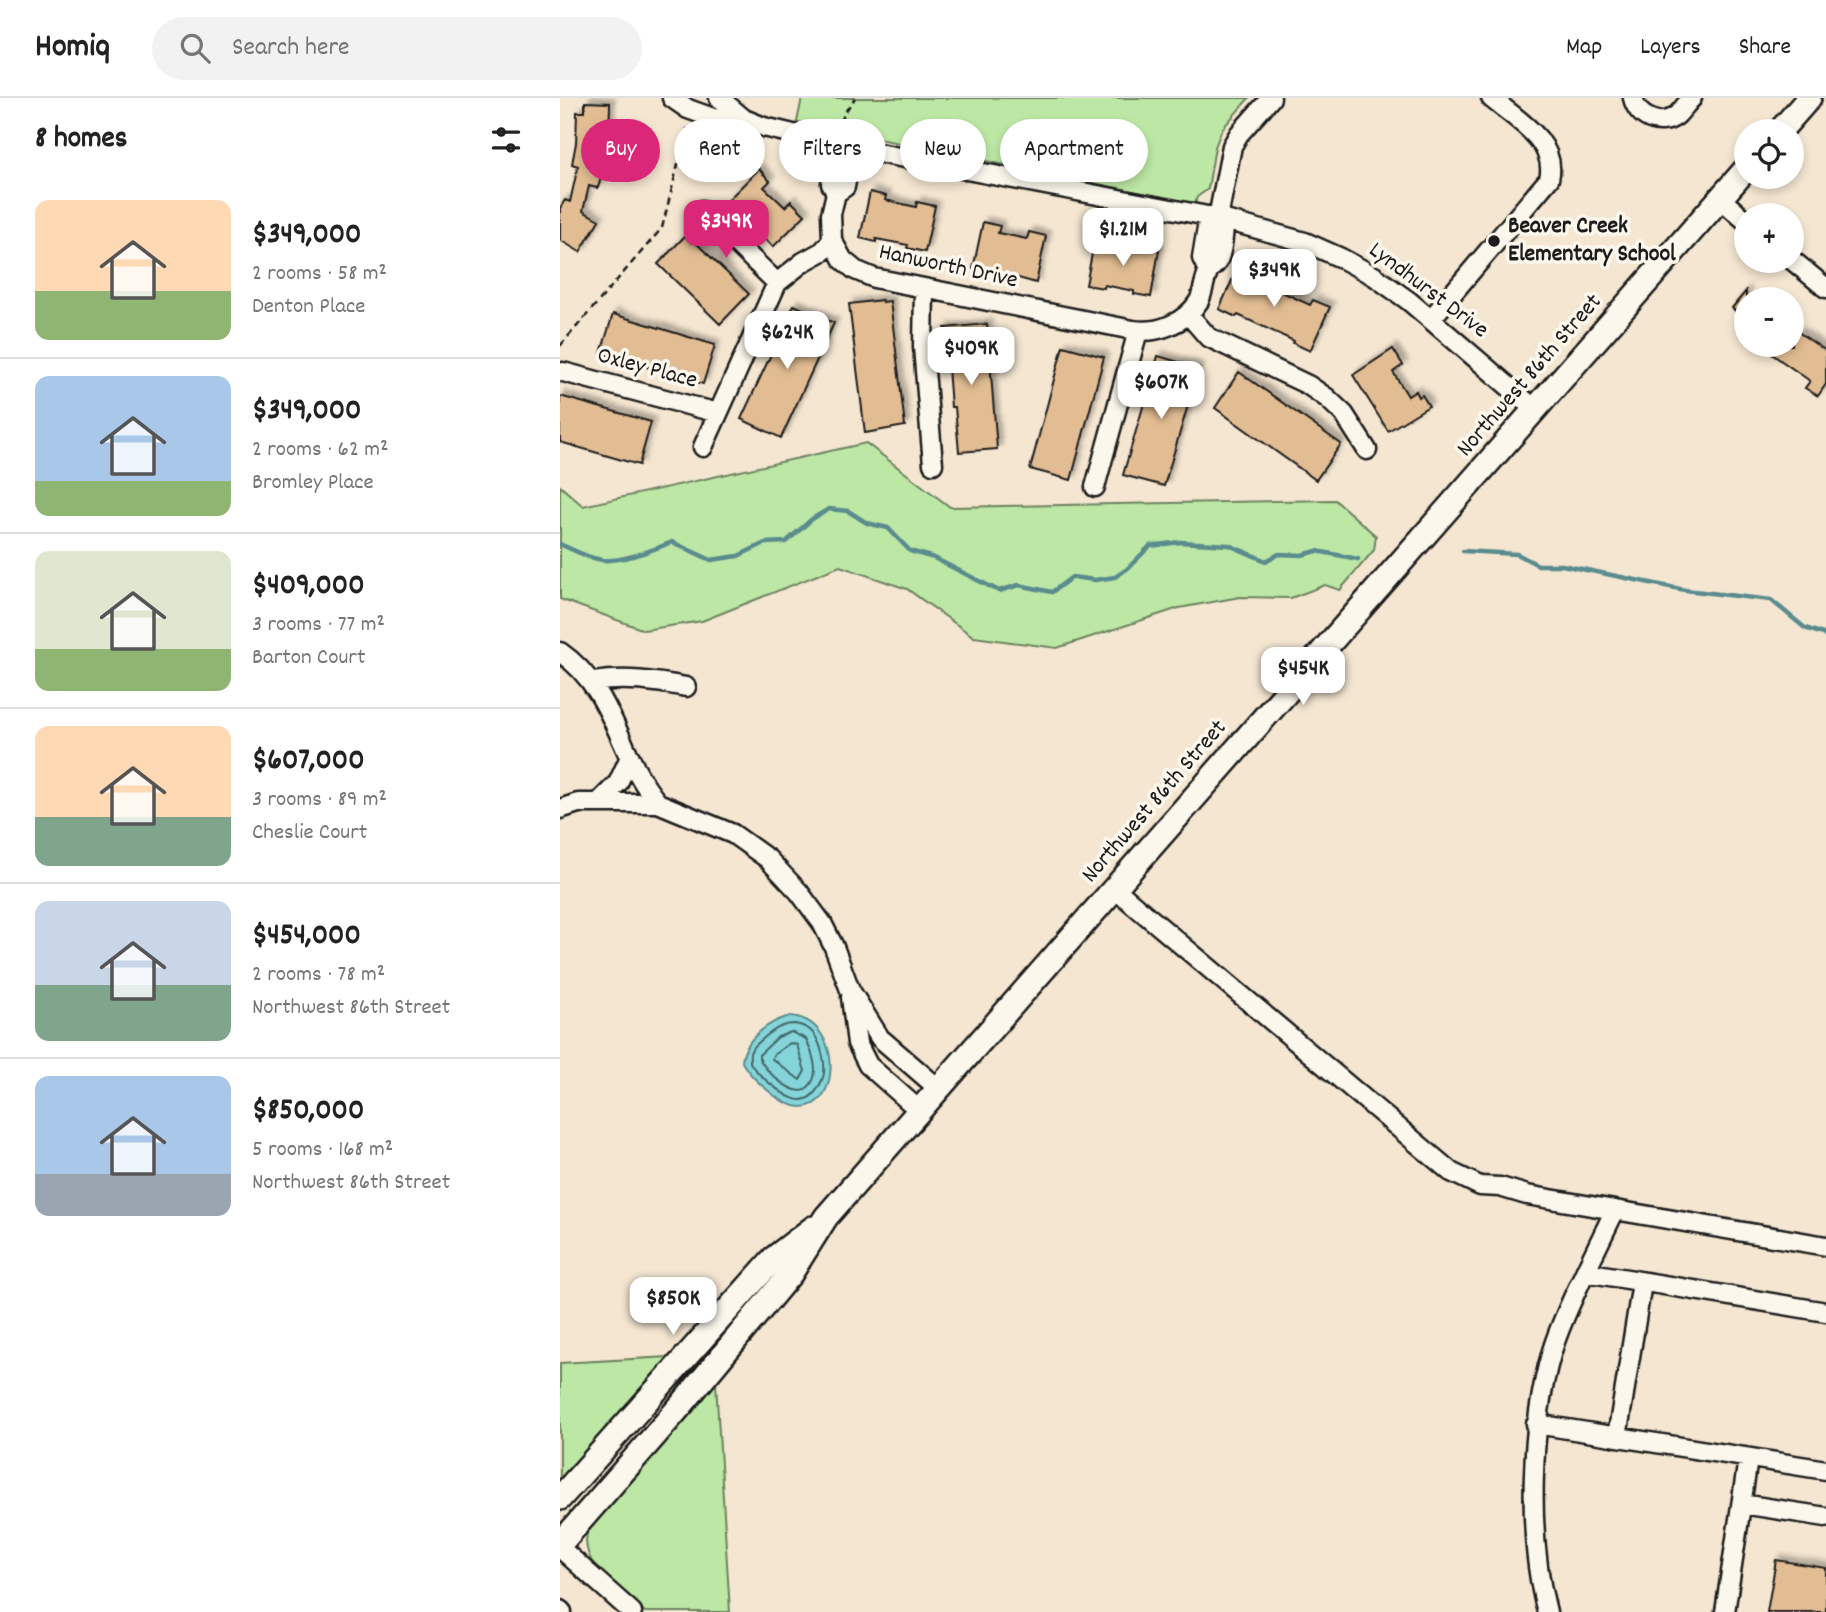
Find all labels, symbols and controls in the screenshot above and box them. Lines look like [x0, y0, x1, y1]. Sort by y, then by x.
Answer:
search box [152, 17, 642, 80]
text: Homiq [35, 25, 110, 72]
icon: search [176, 29, 214, 67]
text: Search here [232, 30, 349, 67]
text: Map [1566, 31, 1602, 65]
text: Layers [1640, 31, 1701, 65]
text: Share [1739, 31, 1791, 65]
text: 8 homes [35, 119, 127, 162]
chip: Buy [581, 119, 660, 182]
chip: Rent [674, 119, 765, 182]
chip: Filters [779, 119, 886, 182]
chip: New [900, 119, 986, 182]
chip: Apartment [1000, 119, 1148, 182]
map controls [1734, 119, 1804, 357]
button: locate [1734, 119, 1804, 189]
icon: filters [487, 121, 525, 159]
pin: $349K [677, 200, 775, 260]
button: + [1734, 203, 1804, 273]
text: $349K [700, 206, 752, 239]
pin: $1.21M [1066, 208, 1180, 268]
place label: Beaver Creek Elementary School [1508, 210, 1676, 272]
text: $1.21M [1098, 214, 1148, 247]
text: $349,000 [252, 215, 361, 258]
icon: home [91, 228, 175, 312]
marker: Beaver Creek Elementary School [1486, 233, 1502, 249]
street label: Lyndhurst Drive [1361, 234, 1495, 348]
street label: Hanworth Drive [875, 236, 1021, 298]
pin: $349K [1225, 250, 1323, 309]
text: $349K [1248, 255, 1300, 288]
text: 2 rooms · 58 m² [252, 258, 387, 291]
street label: Northwest 86th Street [1449, 287, 1611, 465]
button: − [1734, 287, 1804, 357]
text: Denton Place [252, 291, 365, 324]
pin: $624K [738, 312, 836, 371]
text: $624K [760, 317, 814, 350]
pin: $409K [922, 328, 1020, 387]
text: $409K [944, 333, 998, 366]
street label: Oxley Place [593, 339, 701, 399]
pin: $607K [1112, 362, 1210, 421]
text: $607K [1134, 367, 1188, 400]
text: $349,000 [252, 391, 361, 434]
icon: home [91, 404, 175, 488]
text: 2 rooms · 62 m² [252, 434, 388, 467]
text: Bromley Place [252, 467, 374, 500]
text: $409,000 [252, 566, 365, 609]
icon: home [91, 579, 175, 663]
text: 3 rooms · 77 m² [252, 609, 385, 642]
text: Barton Court [252, 642, 365, 675]
pin: $454K [1254, 648, 1352, 707]
text: $454K [1277, 653, 1329, 686]
street label: Northwest 86th Street [1074, 713, 1236, 891]
text: $607,000 [252, 741, 365, 784]
icon: home [91, 754, 175, 838]
text: 3 rooms · 89 m² [252, 784, 387, 817]
text: Cheslie Court [252, 817, 367, 850]
text: $454,000 [252, 916, 361, 959]
icon: home [91, 929, 175, 1013]
text: 2 rooms · 78 m² [252, 959, 385, 992]
text: Northwest 86th Street [252, 992, 450, 1025]
text: $850,000 [252, 1091, 364, 1134]
icon: home [91, 1104, 175, 1188]
text: 5 rooms · 168 m² [252, 1134, 393, 1167]
text: Northwest 86th Street [252, 1167, 450, 1200]
pin: $850K [624, 1278, 722, 1337]
text: $850K [646, 1283, 700, 1316]

